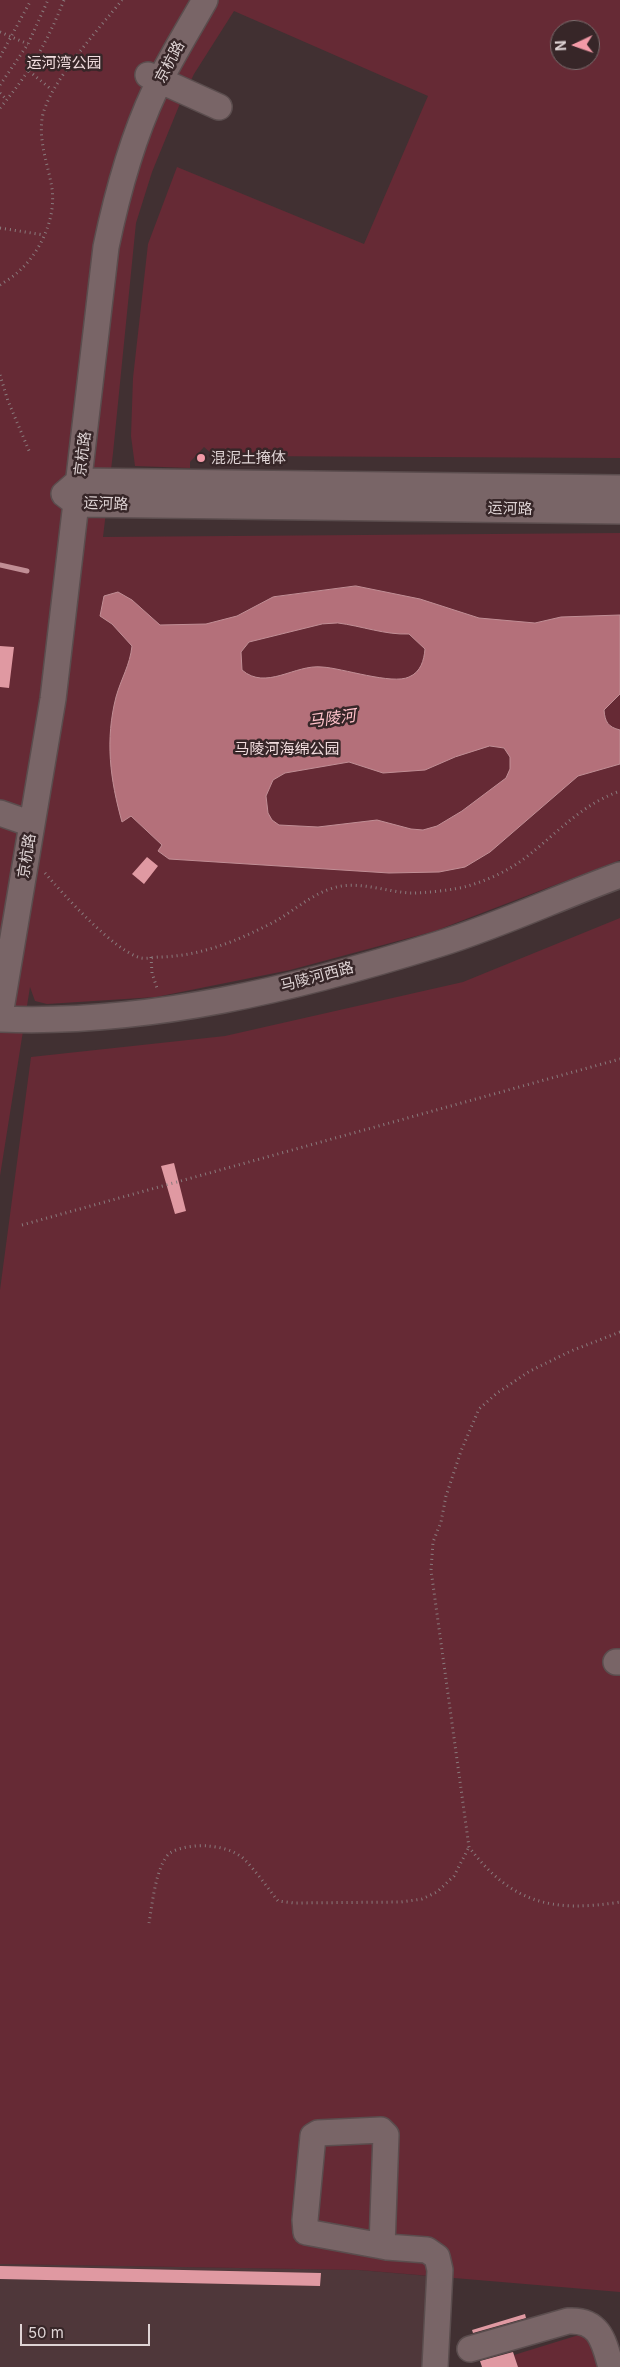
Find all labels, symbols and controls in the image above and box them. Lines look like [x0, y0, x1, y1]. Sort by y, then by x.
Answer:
north arrow [550, 20, 600, 70]
street label: 京杭路 [151, 38, 189, 86]
text: N [552, 40, 569, 52]
park label: 运河湾公园 [27, 54, 101, 72]
street label: 京杭路 [71, 431, 95, 477]
place label: 混泥土掩体 [211, 449, 286, 467]
marker: 混泥土掩体 [195, 452, 207, 464]
street label: 运河路 [83, 494, 129, 514]
street label: 运河路 [487, 500, 533, 518]
water label: 马陵河 [307, 706, 357, 732]
park label: 马陵河海绵公园 [235, 740, 339, 758]
street label: 京杭路 [15, 832, 39, 880]
street label: 马陵河西路 [278, 959, 356, 995]
scale bar [22, 2314, 152, 2346]
text: 50 m [28, 2323, 64, 2342]

